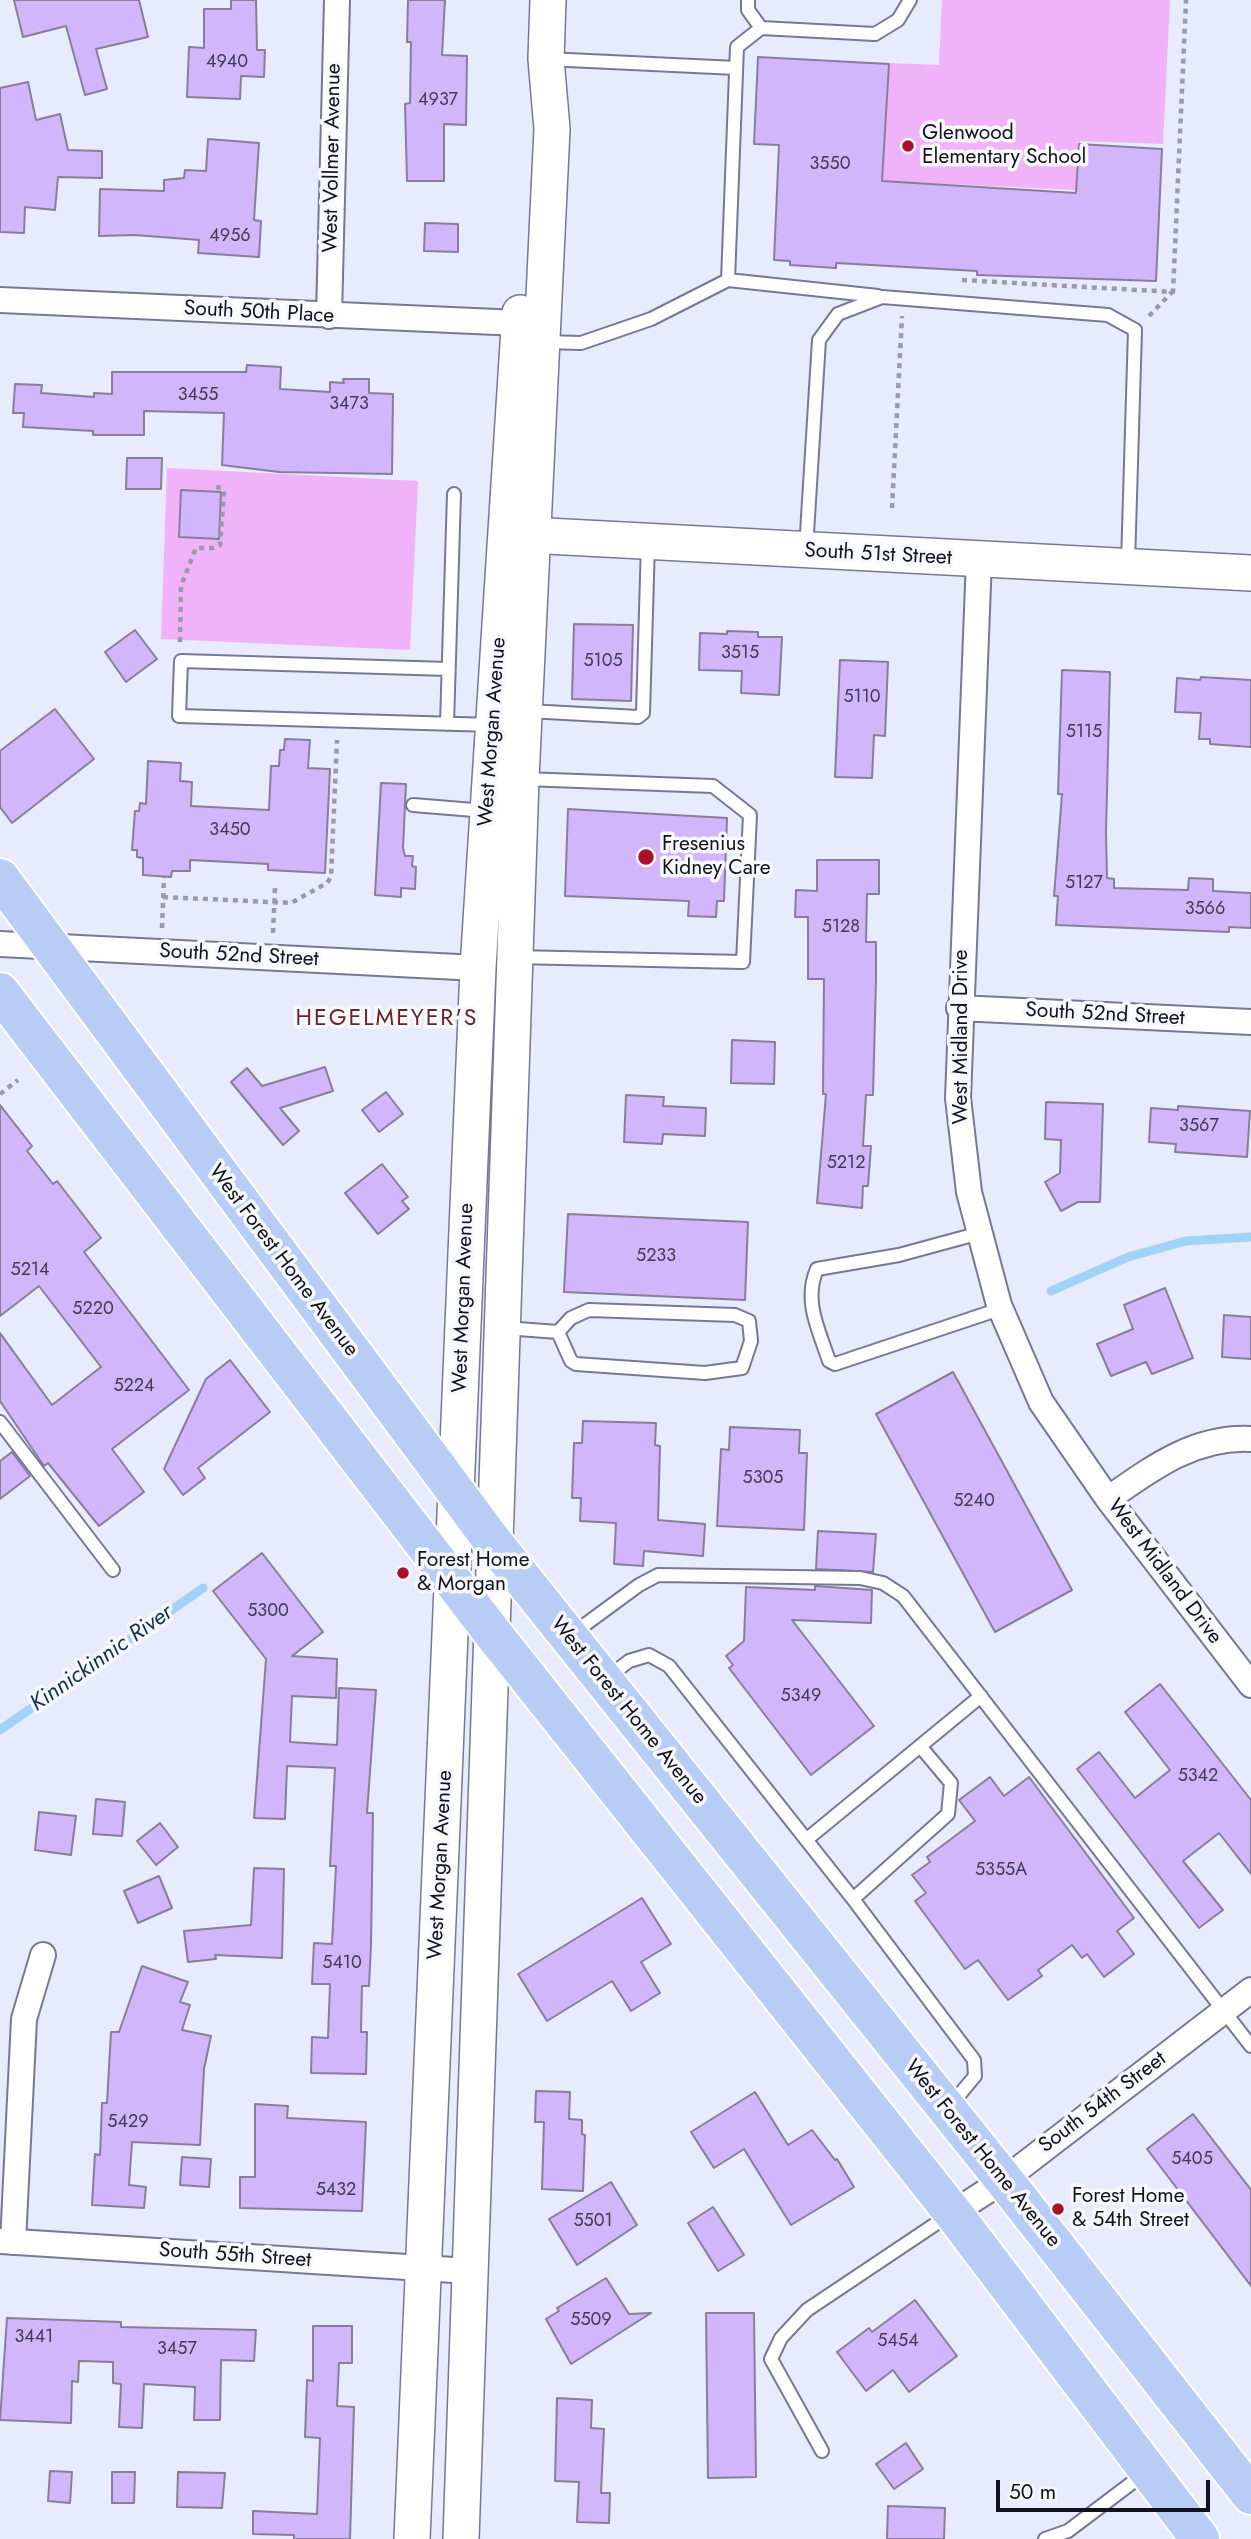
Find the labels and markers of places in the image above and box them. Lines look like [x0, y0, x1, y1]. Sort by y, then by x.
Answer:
place label: Glenwood Elementary School [922, 121, 1086, 171]
marker: Glenwood Elementary School [900, 138, 916, 154]
place label: Fresenius Kidney Care [662, 832, 771, 882]
marker: Fresenius Kidney Care [636, 847, 656, 867]
place label: Forest Home & Morgan [417, 1548, 530, 1598]
marker: Forest Home & Morgan [395, 1565, 411, 1581]
place label: Forest Home & 54th Street [1072, 2184, 1189, 2234]
marker: Forest Home & 54th Street [1050, 2201, 1066, 2217]

